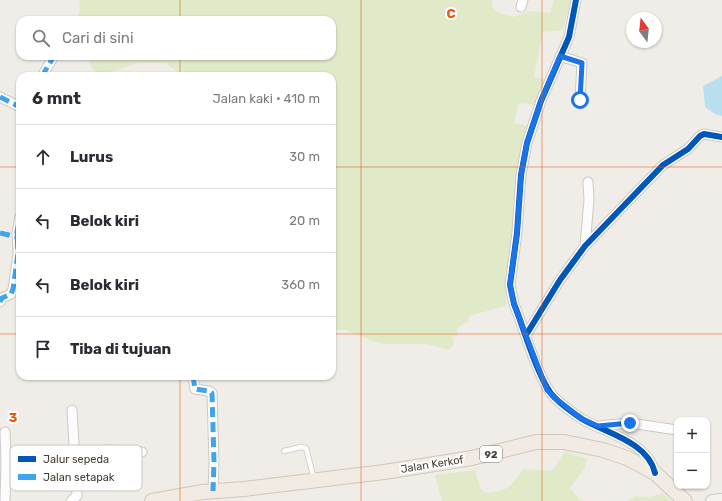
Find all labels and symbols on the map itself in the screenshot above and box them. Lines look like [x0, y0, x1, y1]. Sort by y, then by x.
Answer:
text: C [446, 6, 456, 21]
north arrow [626, 12, 662, 48]
route start [571, 91, 589, 109]
text: 3 [9, 410, 18, 425]
route end [621, 414, 639, 432]
legend [10, 445, 142, 491]
road number: 92 [480, 446, 502, 462]
text: Jalur sepeda [43, 453, 109, 466]
street label: Jalan Kerkof [400, 453, 465, 476]
text: Jalan setapak [43, 471, 115, 484]

